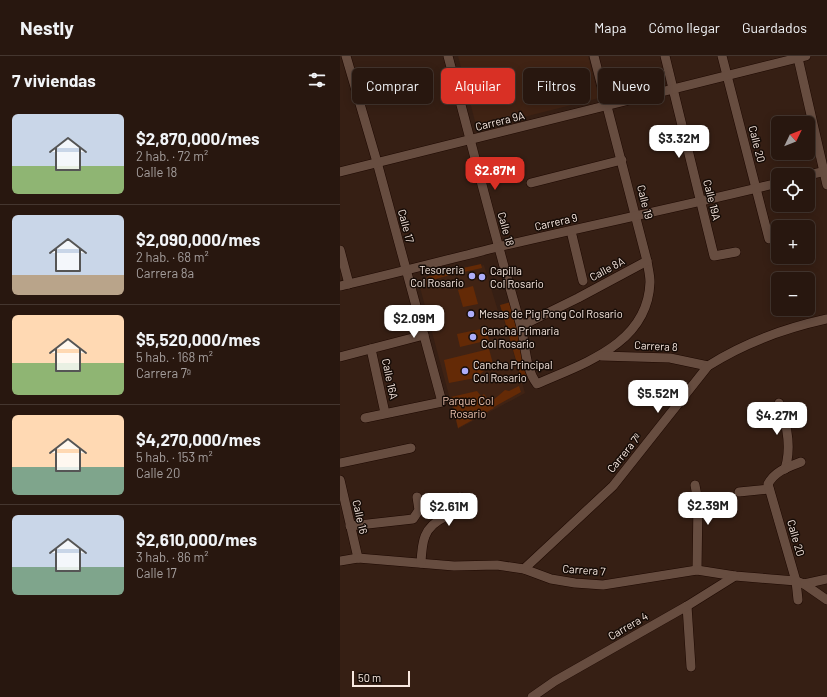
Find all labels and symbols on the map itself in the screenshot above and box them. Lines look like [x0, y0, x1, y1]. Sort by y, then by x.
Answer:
street label: Carrera 9A [474, 108, 526, 133]
north arrow [771, 116, 815, 160]
street label: Calle 20 [747, 124, 768, 164]
pin: $3.32M [646, 125, 712, 159]
pin: $2.87M [462, 157, 528, 191]
street label: Calle 19A [701, 178, 724, 222]
street label: Calle 19 [635, 183, 656, 221]
street label: Calle 17 [396, 208, 417, 244]
street label: Calle 18 [496, 210, 517, 248]
street label: Carrera 9 [533, 210, 579, 233]
street label: Calle 8A [587, 254, 627, 283]
place label: Tesoreria Col Rosario [410, 263, 464, 289]
place label: Capilla Col Rosario [490, 264, 544, 290]
marker: Tesoreria Col Rosario [467, 271, 477, 281]
marker: Capilla Col Rosario [477, 272, 487, 282]
pin: $2.09M [381, 305, 447, 339]
place label: Mesas de Pig Pong Col Rosario [479, 307, 623, 320]
marker: Mesas de Pig Pong Col Rosario [466, 309, 476, 319]
place label: Cancha Primaria Col Rosario [481, 324, 559, 350]
marker: Cancha Primaria Col Rosario [468, 332, 478, 342]
street label: Carrera 8 [634, 338, 678, 353]
street label: Calle 16A [380, 357, 401, 401]
place label: Cancha Principal Col Rosario [473, 358, 552, 384]
marker: Cancha Principal Col Rosario [460, 366, 470, 376]
pin: $5.52M [625, 380, 691, 414]
park label: Parque Col Rosario [442, 394, 494, 420]
pin: $4.27M [744, 402, 810, 436]
street label: Carrera 7ª [604, 430, 644, 475]
pin: $2.39M [675, 492, 741, 526]
pin: $2.61M [416, 493, 482, 527]
street label: Calle 16 [350, 498, 371, 536]
street label: Calle 20 [785, 518, 808, 558]
street label: Carrera 7 [562, 562, 606, 577]
street label: Carrera 4 [605, 609, 650, 642]
scale bar [352, 669, 410, 688]

